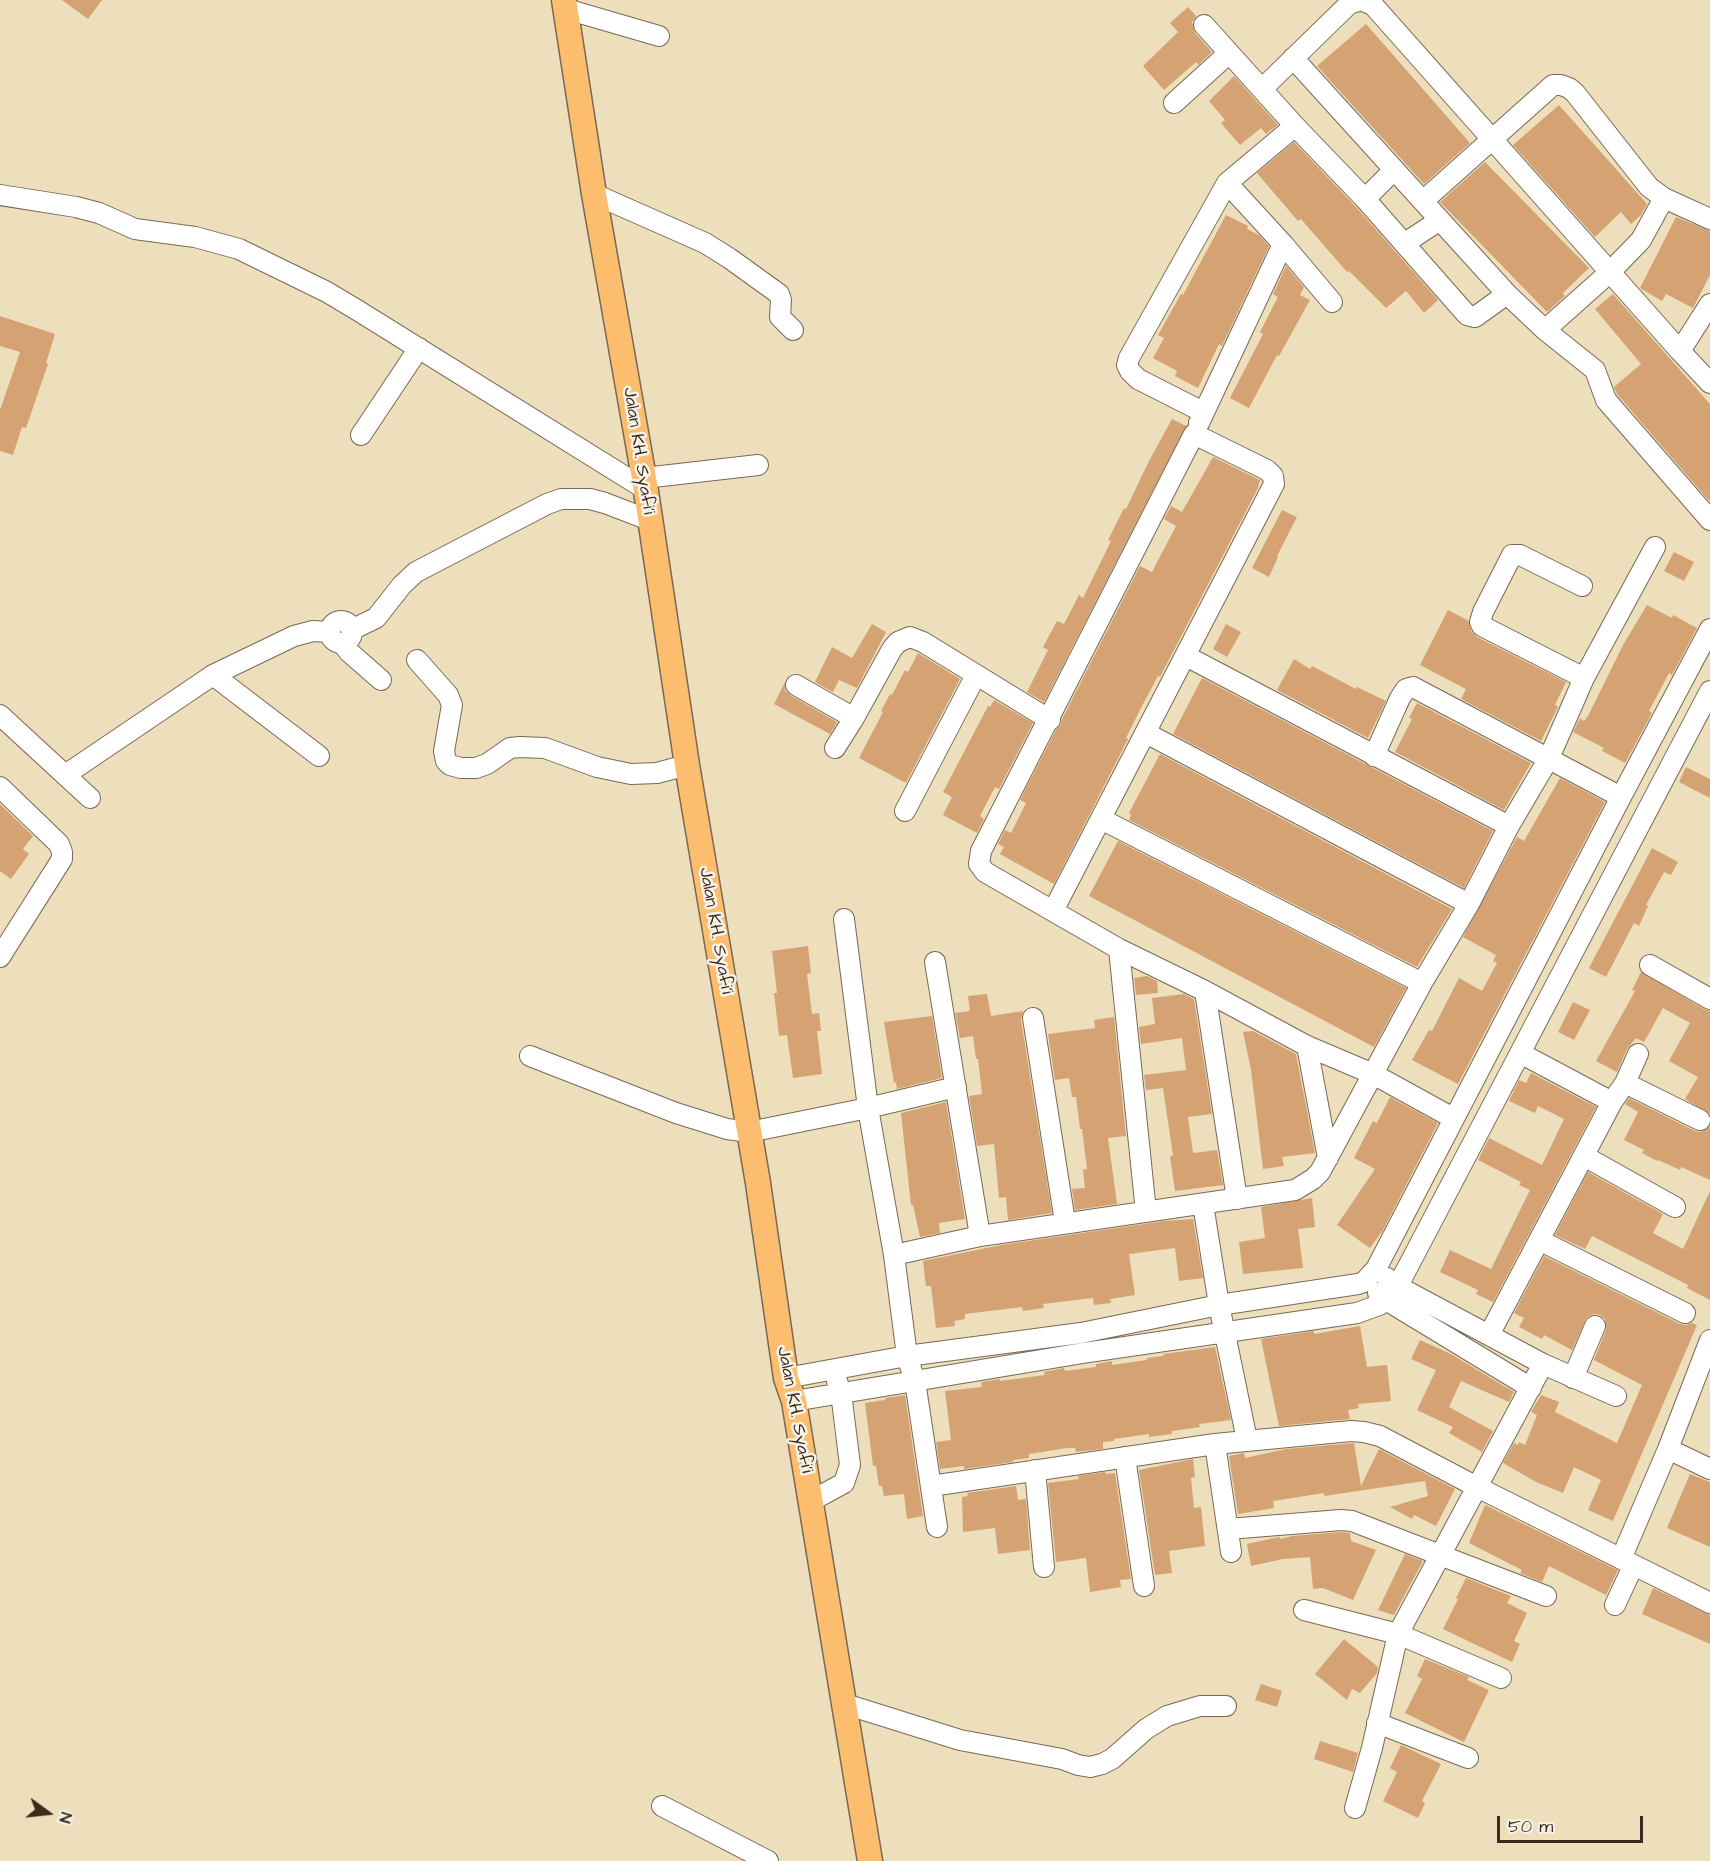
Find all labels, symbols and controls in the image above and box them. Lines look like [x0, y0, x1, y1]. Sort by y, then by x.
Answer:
street label: Jalan KH. Syafi'i [617, 386, 659, 516]
street label: Jalan KH. Syafi'i [693, 866, 737, 996]
street label: Jalan KH. Syafi'i [771, 1345, 817, 1475]
north arrow [18, 1783, 78, 1843]
scale bar [1500, 1804, 1646, 1842]
text: N [53, 1810, 77, 1825]
text: 50 m [1508, 1814, 1553, 1839]

